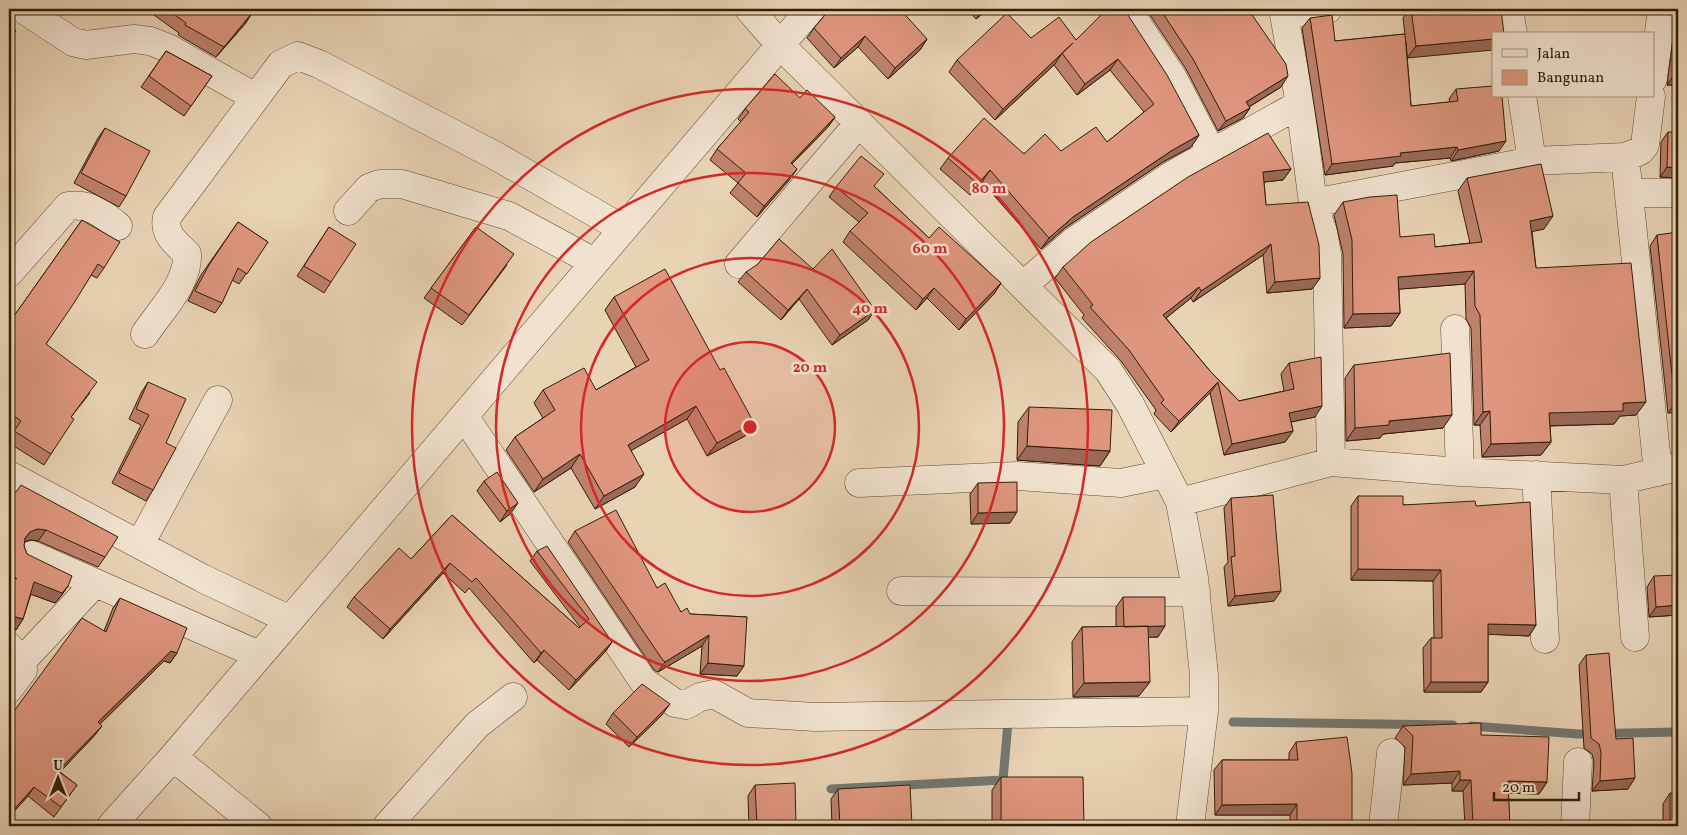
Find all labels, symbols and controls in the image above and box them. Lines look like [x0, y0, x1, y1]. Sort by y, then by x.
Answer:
legend [1492, 32, 1654, 98]
text: Jalan [1537, 44, 1570, 65]
text: Bangunan [1537, 68, 1604, 89]
text: 80 m [972, 179, 1007, 200]
text: 60 m [913, 239, 948, 260]
text: 40 m [852, 299, 888, 320]
text: 20 m [793, 358, 828, 379]
centre of rings [741, 418, 759, 436]
north arrow [32, 752, 82, 802]
text: U [53, 757, 63, 776]
scale bar [1494, 770, 1580, 802]
text: 20 m [1502, 778, 1535, 799]

